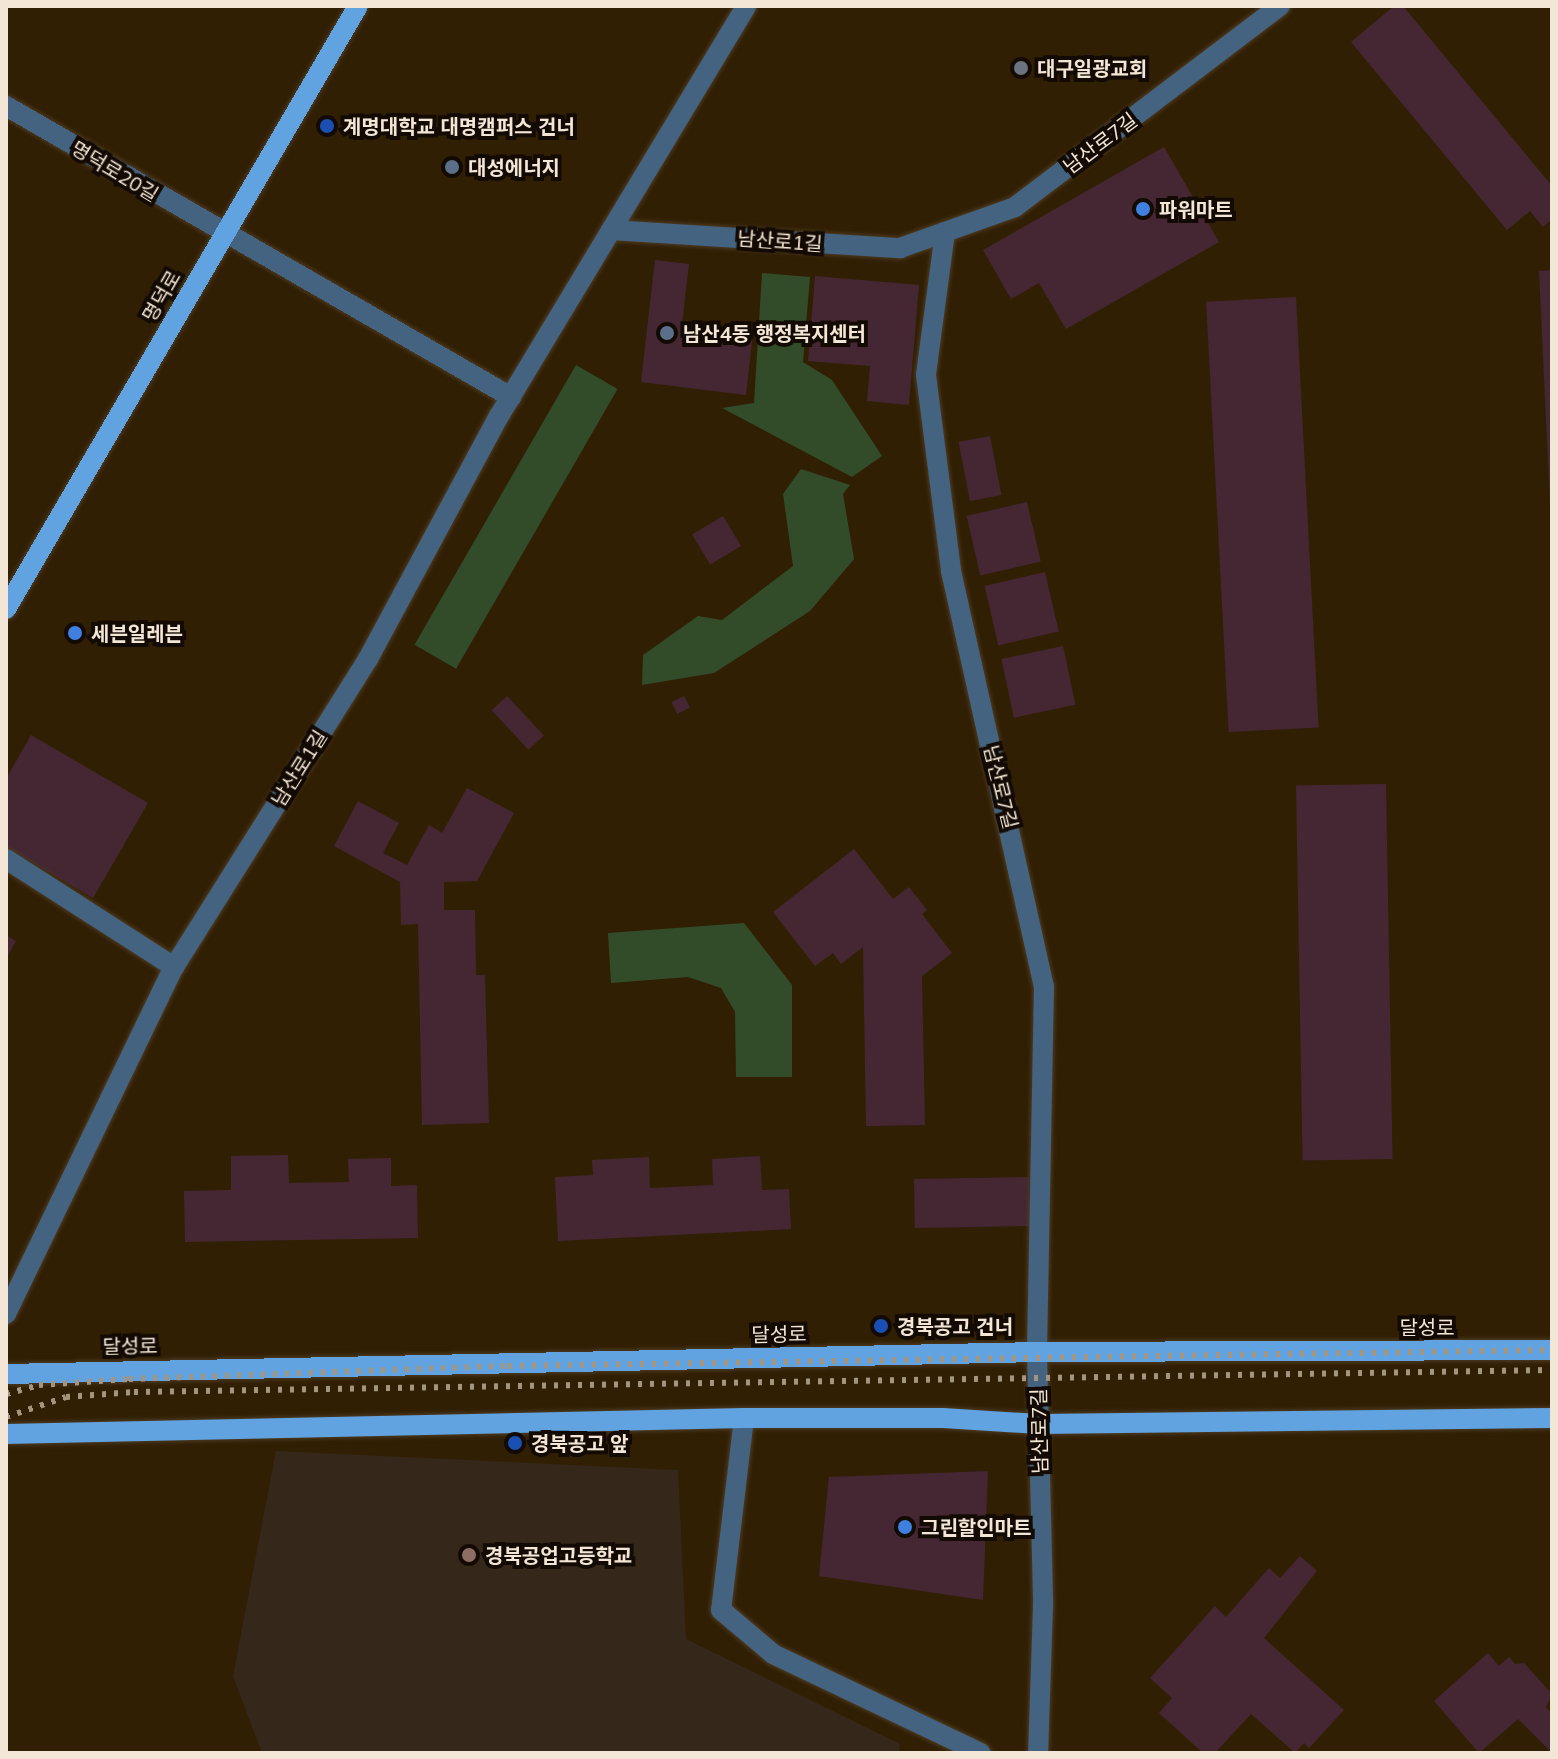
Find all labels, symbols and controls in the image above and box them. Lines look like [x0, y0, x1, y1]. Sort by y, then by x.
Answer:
place label: 대구일광교회 [1037, 56, 1147, 80]
marker: 대구일광교회 [1012, 59, 1030, 77]
street label: 남산로7길 [1059, 108, 1141, 178]
place label: 계명대학교 대명캠퍼스 건너 [343, 114, 575, 138]
marker: 계명대학교 대명캠퍼스 건너 [318, 117, 336, 135]
street label: 명덕로20길 [67, 136, 163, 206]
place label: 대성에너지 [468, 155, 560, 179]
marker: 대성에너지 [443, 158, 461, 176]
place label: 파워마트 [1159, 197, 1233, 221]
marker: 파워마트 [1134, 200, 1152, 218]
street label: 남산로1길 [736, 226, 824, 256]
street label: 명덕로 [137, 266, 185, 326]
place label: 남산4동 행정복지센터 [683, 321, 866, 345]
marker: 남산4동 행정복지센터 [658, 324, 676, 342]
place label: 세븐일레븐 [91, 621, 183, 645]
marker: 세븐일레븐 [66, 624, 84, 642]
street label: 남산로1길 [266, 725, 332, 811]
street label: 남산로7길 [979, 743, 1023, 831]
place label: 경북공고 건너 [897, 1314, 1013, 1338]
street label: 달성로 [1399, 1315, 1455, 1339]
marker: 경북공고 건너 [872, 1317, 890, 1335]
street label: 달성로 [751, 1322, 807, 1346]
street label: 달성로 [102, 1334, 158, 1358]
street label: 남산로7길 [1026, 1388, 1052, 1474]
place label: 경북공고 앞 [531, 1431, 628, 1455]
marker: 경북공고 앞 [506, 1434, 524, 1452]
place label: 그린할인마트 [921, 1515, 1031, 1539]
marker: 그린할인마트 [896, 1518, 914, 1536]
place label: 경북공업고등학교 [485, 1543, 632, 1567]
marker: 경북공업고등학교 [460, 1546, 478, 1564]

